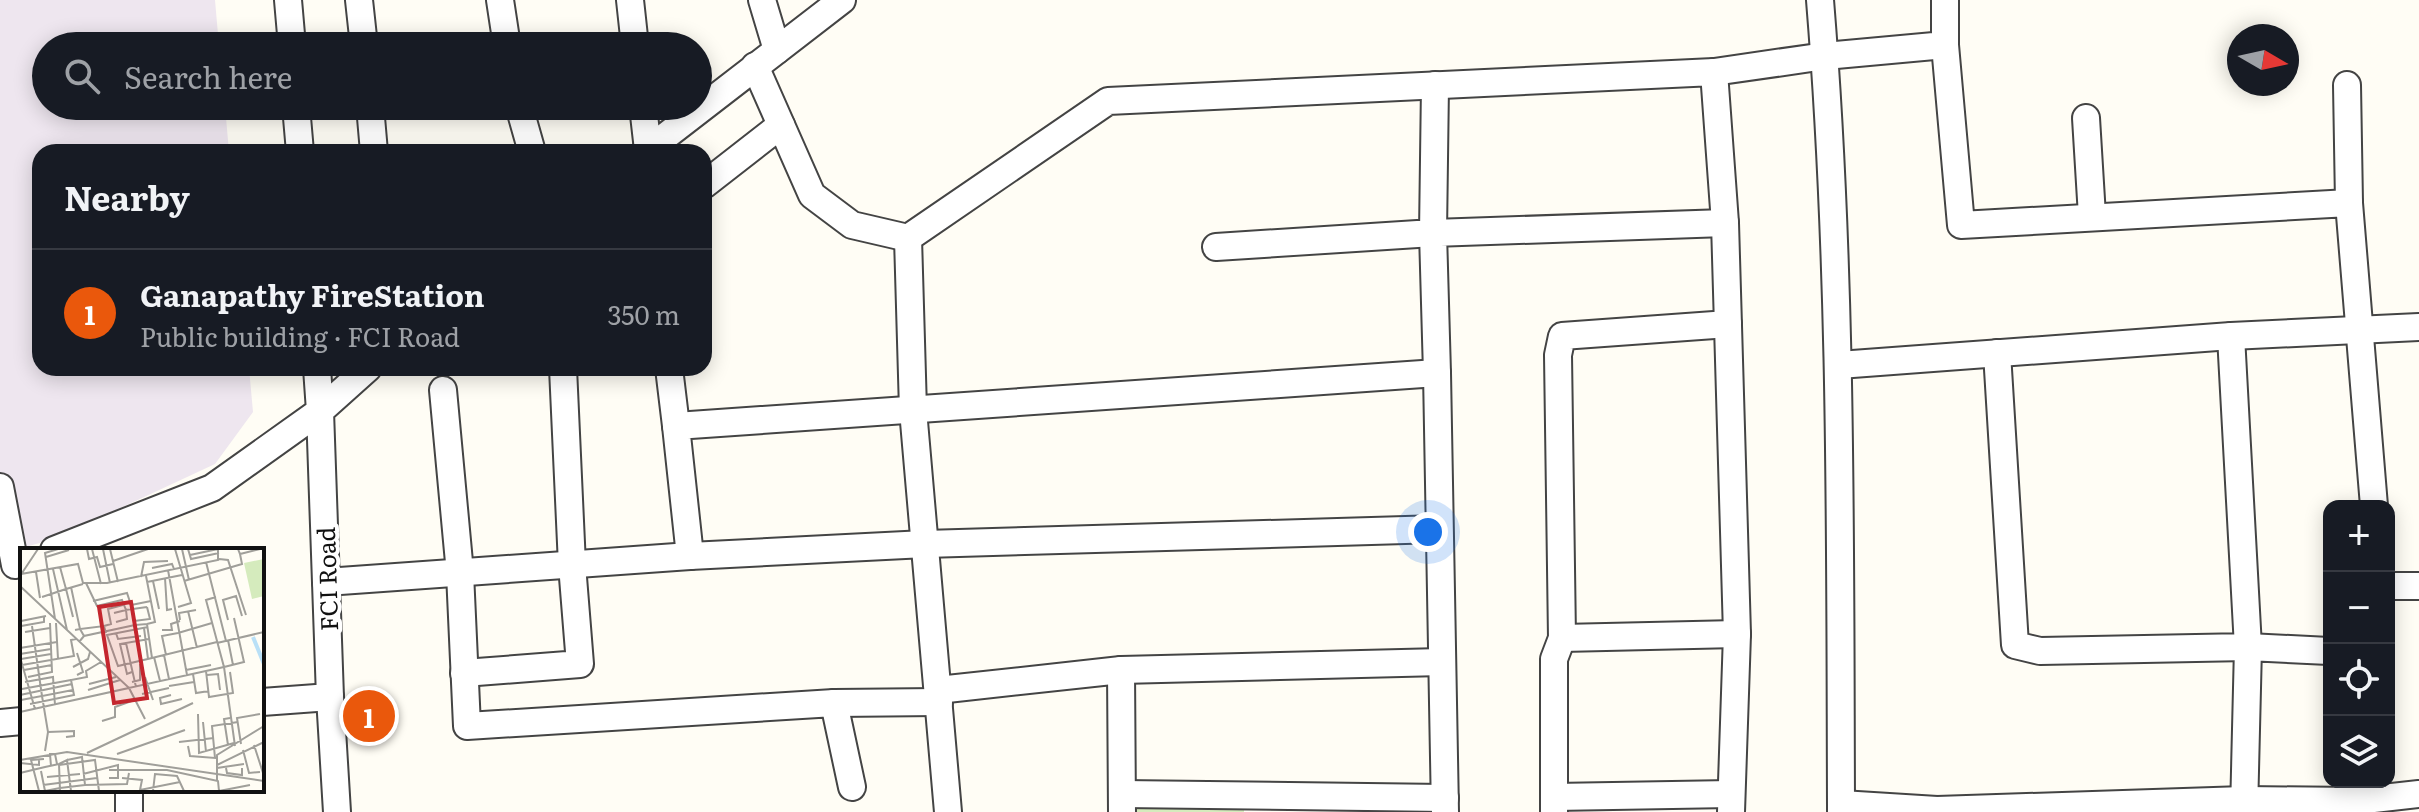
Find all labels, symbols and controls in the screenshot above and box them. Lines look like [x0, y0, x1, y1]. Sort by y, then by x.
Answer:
north arrow [2227, 24, 2299, 96]
search box [32, 32, 712, 120]
icon: search [60, 54, 104, 98]
text: Search here [124, 54, 292, 98]
text: Nearby [64, 171, 190, 221]
text: Ganapathy FireStation [140, 272, 485, 316]
text: 1 [85, 294, 95, 333]
text: 350 m [607, 294, 680, 333]
text: Public building · FCI Road [140, 316, 460, 355]
map controls [2323, 500, 2395, 788]
button: + [2323, 500, 2395, 572]
your location [1408, 512, 1448, 552]
street label: FCI Road [307, 526, 345, 632]
inset map [20, 548, 264, 792]
button: − [2323, 572, 2395, 644]
button: locate [2323, 644, 2395, 716]
pin: 1 [343, 686, 395, 746]
button: layers [2323, 716, 2395, 788]

